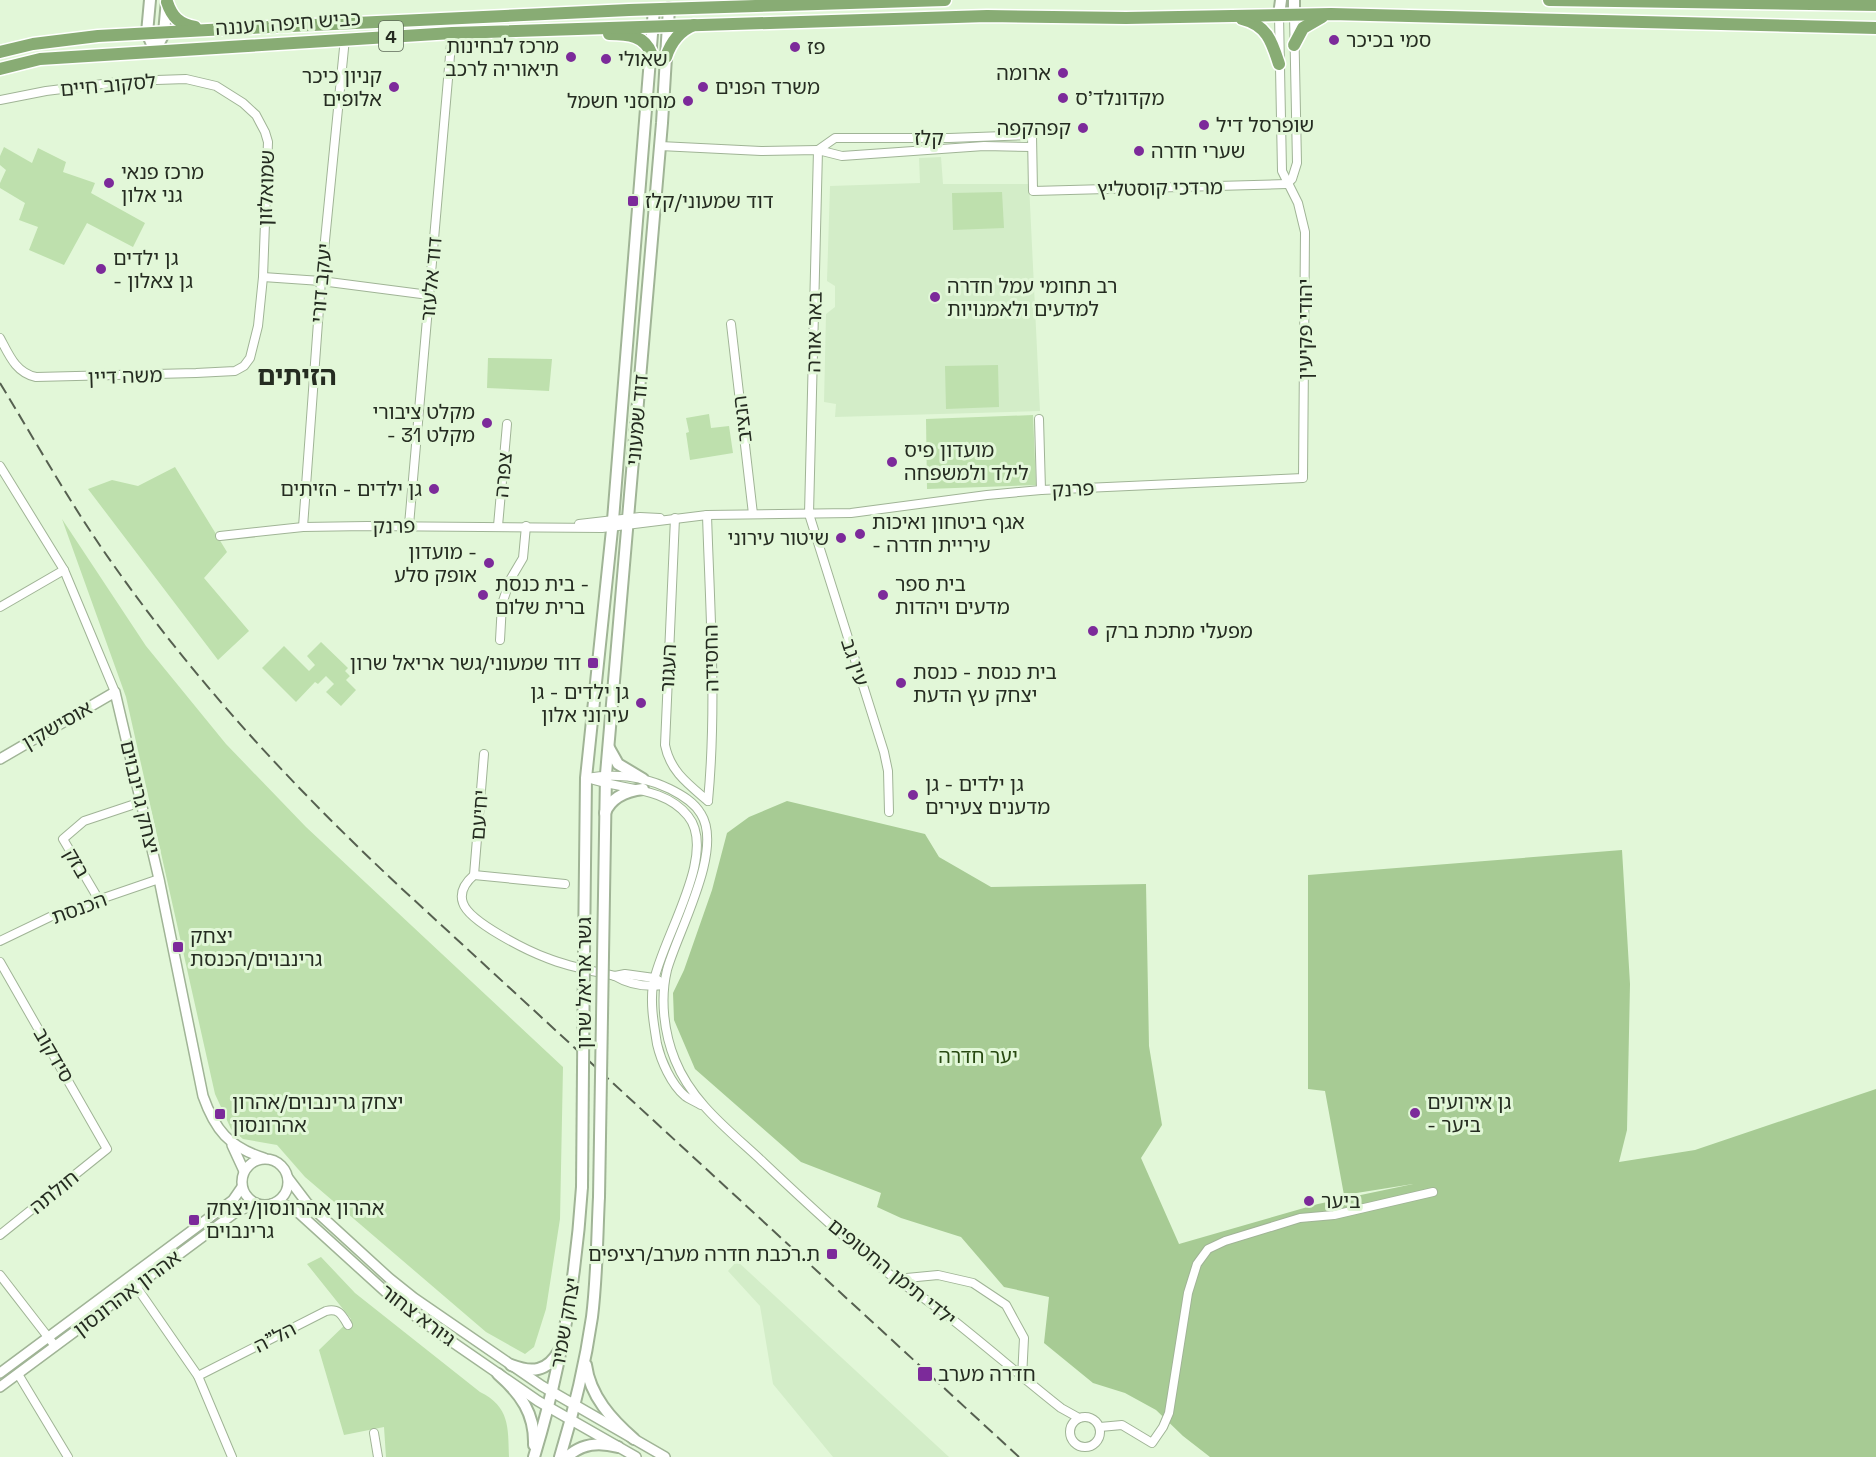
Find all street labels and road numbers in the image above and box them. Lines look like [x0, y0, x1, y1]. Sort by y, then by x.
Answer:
street label: כביש חיפה רעננה [214, 5, 362, 41]
road number: 4 [379, 21, 403, 51]
street label: לסקוב חיים [59, 68, 157, 102]
street label: קלז [914, 125, 944, 151]
street label: שמואלזון [252, 150, 280, 226]
street label: מרדכי קוסטליץ [1097, 174, 1223, 202]
street label: דוד אלעזר [414, 236, 448, 322]
street label: יעקב דורי [305, 242, 337, 324]
street label: יהודי פקיעין [1292, 279, 1318, 379]
street label: באר אורה [800, 291, 828, 373]
street label: משה דיין [87, 362, 163, 390]
street label: דוד שמעוני [620, 373, 654, 467]
street label: הנציב [726, 394, 758, 444]
street label: צפרה [488, 451, 518, 499]
street label: פרנק [1051, 475, 1095, 503]
street label: פרנק [372, 513, 416, 539]
street label: החסידה [697, 624, 725, 692]
street label: עין גב [835, 635, 875, 689]
street label: העגור [654, 643, 682, 693]
street label: אוסישקין [17, 695, 97, 755]
street label: יצחק גרינבוים [114, 738, 166, 856]
street label: יחיעם [464, 789, 494, 841]
street label: בזק [58, 843, 96, 883]
street label: הכנסת [48, 886, 110, 930]
street label: גשר אריאל שרון [571, 916, 597, 1049]
street label: סידקוב [28, 1023, 80, 1087]
street label: חולתה [24, 1164, 84, 1220]
street label: ילדי תימן החטופים [823, 1212, 961, 1332]
street label: אהרון אהרונסון [68, 1244, 186, 1342]
street label: יצחק שמיר [544, 1276, 586, 1370]
street label: גיורא צחור [375, 1278, 461, 1352]
street label: הל"ה [249, 1315, 301, 1359]

